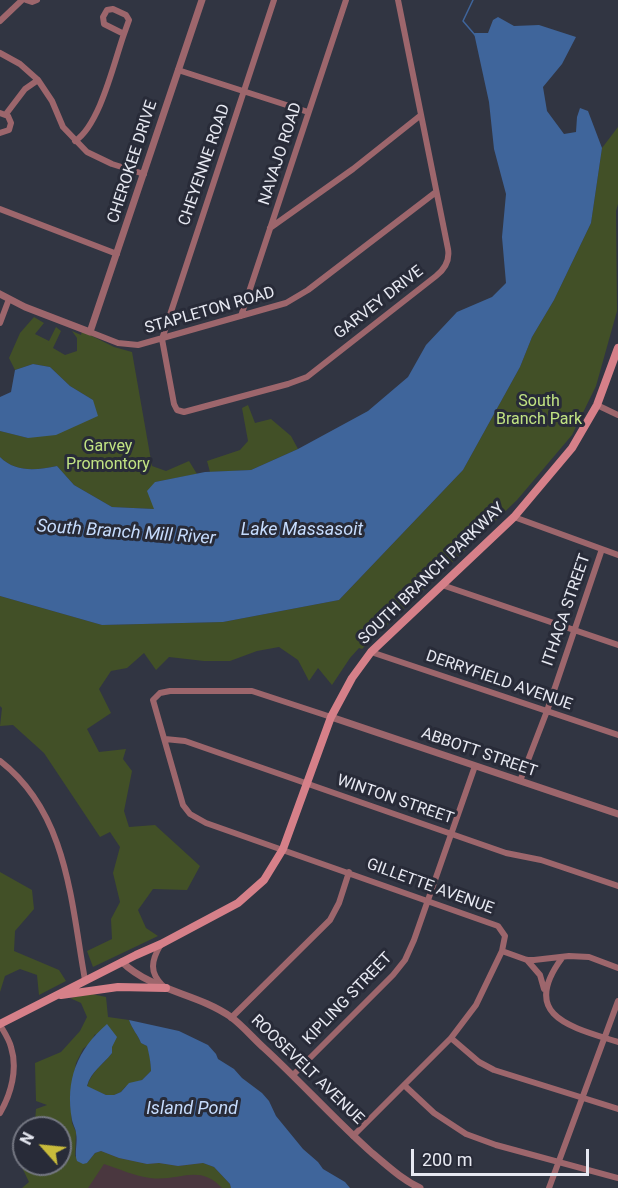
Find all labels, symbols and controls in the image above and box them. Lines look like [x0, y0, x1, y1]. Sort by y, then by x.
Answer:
street label: CHEROKEE DRIVE [104, 98, 162, 226]
street label: NAVAJO ROAD [255, 100, 307, 208]
street label: CHEYENNE ROAD [175, 102, 235, 228]
street label: GARVEY DRIVE [331, 262, 427, 344]
street label: STAPLETON ROAD [143, 283, 277, 339]
park label: South Branch Park [496, 392, 582, 430]
park label: Garvey Promontory [66, 437, 150, 475]
street label: SOUTH BRANCH PARKWAY [355, 499, 509, 649]
water label: South Branch Mill River [36, 516, 216, 550]
water label: Lake Massasoit [241, 519, 363, 541]
street label: ITHACA STREET [539, 551, 595, 669]
street label: DERRYFIELD AVENUE [423, 647, 575, 715]
street label: ABBOTT STREET [419, 724, 539, 782]
street label: WINTON STREET [334, 771, 456, 829]
street label: GILLETTE AVENUE [364, 855, 496, 919]
street label: KIPLING STREET [299, 949, 397, 1049]
street label: ROOSEVELT AVENUE [247, 1011, 367, 1129]
water label: Island Pond [146, 1098, 238, 1120]
north arrow [12, 1116, 72, 1176]
text: N [16, 1129, 38, 1148]
scale bar [414, 1137, 592, 1175]
text: 200 m [422, 1149, 473, 1170]

